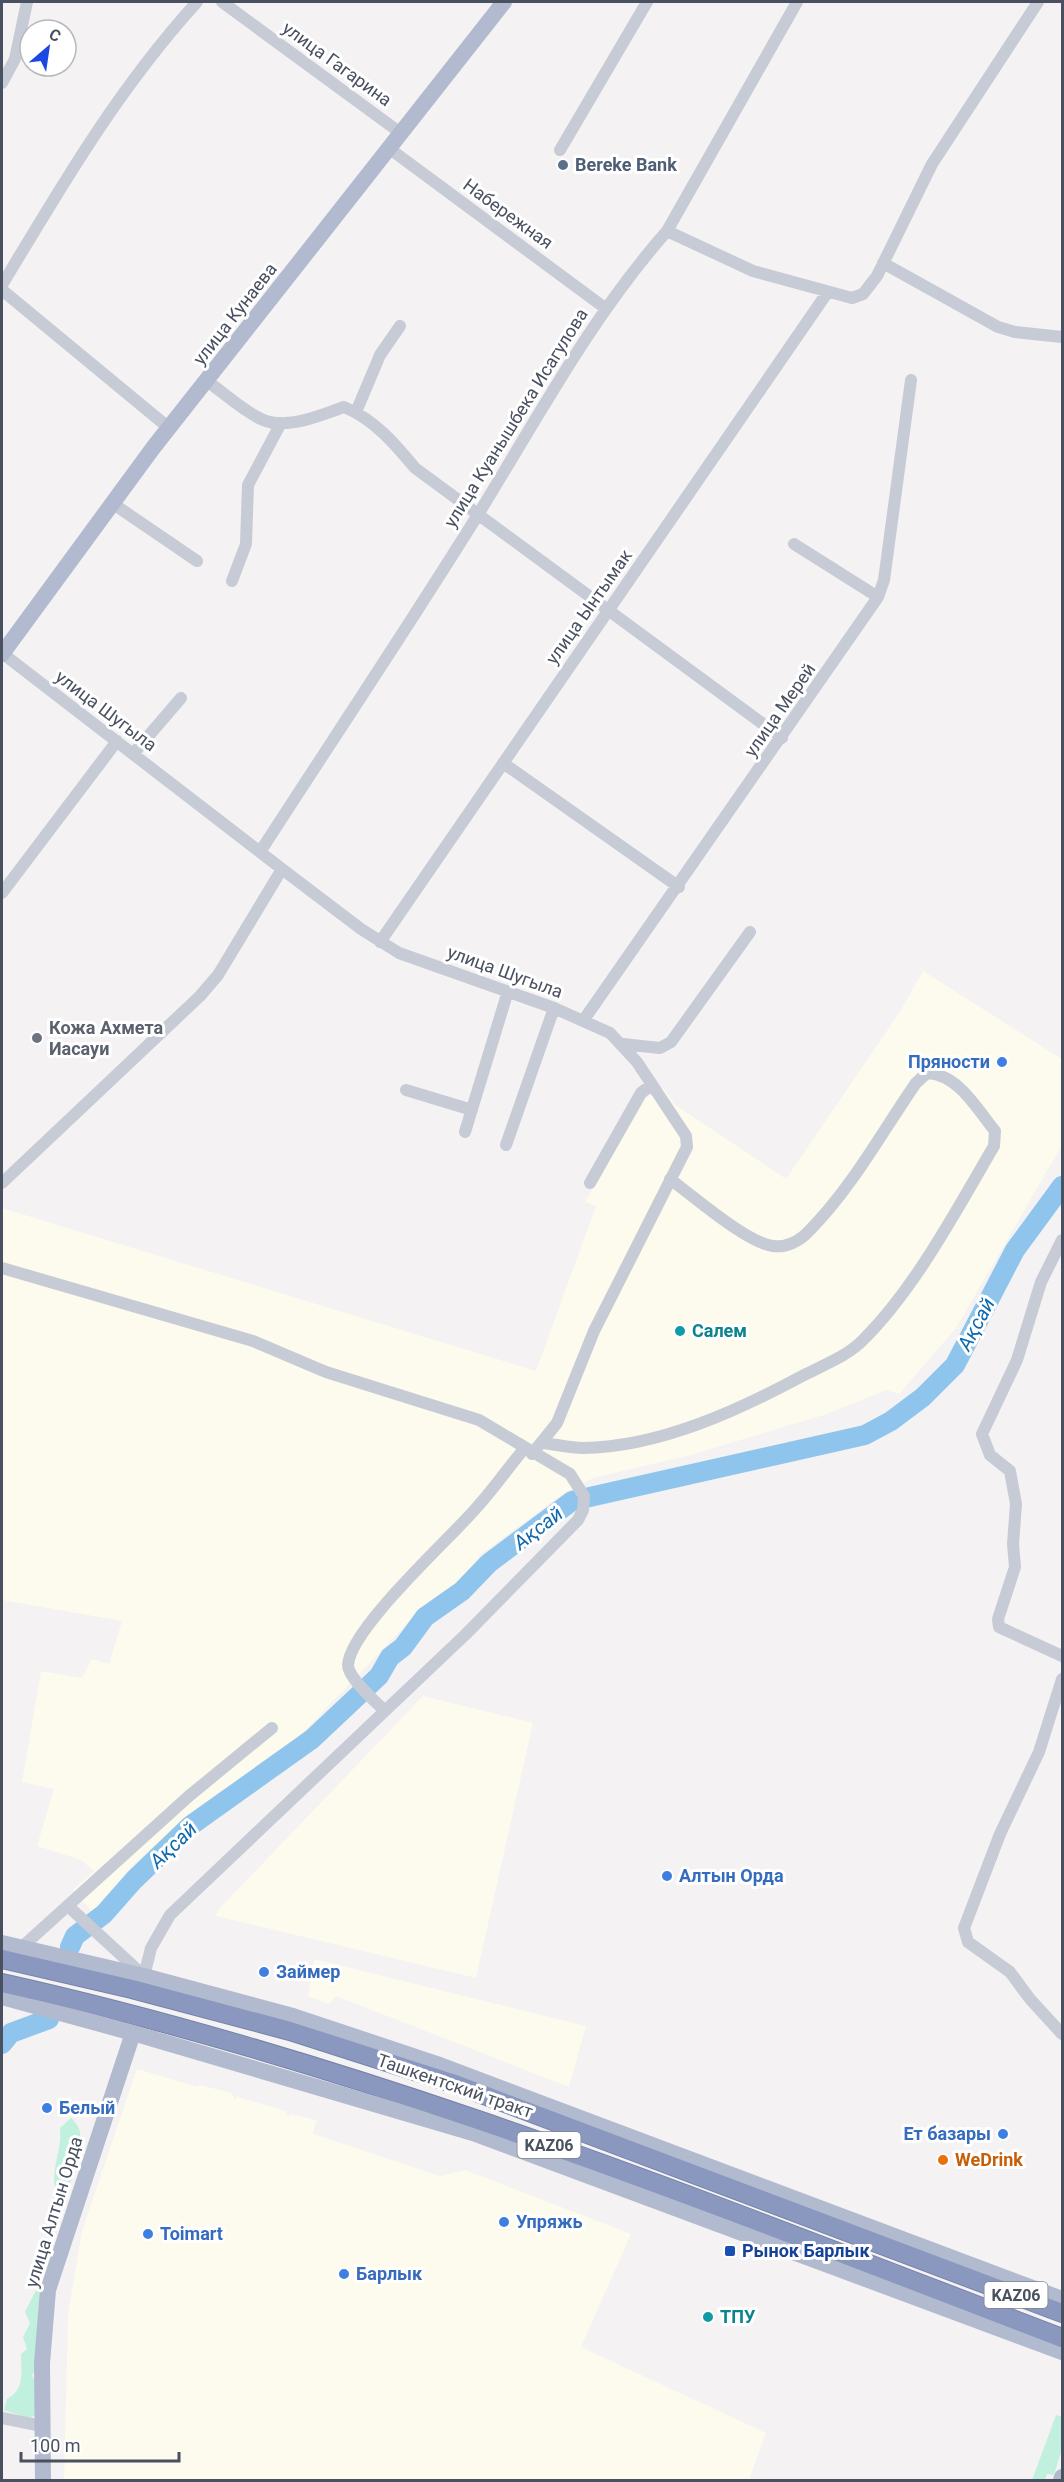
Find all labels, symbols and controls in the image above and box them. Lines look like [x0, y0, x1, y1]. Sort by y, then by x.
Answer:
street label: улица Гагарина [279, 17, 396, 110]
north arrow [18, 18, 78, 78]
text: С [46, 24, 64, 46]
place label: Bereke Bank [575, 154, 677, 175]
marker: Bereke Bank [556, 158, 570, 172]
street label: Набережная [459, 174, 557, 253]
street label: улица Кунаева [188, 259, 281, 369]
street label: улица Куанышбека Исагулова [439, 304, 592, 531]
street label: улица Ынтымак [541, 545, 636, 668]
street label: улица Мерей [740, 659, 820, 760]
street label: улица Шугыла [52, 666, 161, 755]
street label: улица Шугыла [445, 941, 566, 1002]
place label: Кожа Ахмета Иасауи [49, 1017, 164, 1059]
marker: Кожа Ахмета Иасауи [30, 1031, 44, 1045]
place label: Пряности [908, 1051, 990, 1072]
marker: Пряности [995, 1055, 1009, 1069]
water label: Ақсай [952, 1294, 1000, 1355]
place label: Салем [692, 1320, 747, 1341]
marker: Салем [673, 1324, 687, 1338]
water label: Ақсай [508, 1501, 568, 1555]
water label: Ақсай [144, 1817, 202, 1874]
place label: Алтын Орда [679, 1865, 784, 1886]
marker: Алтын Орда [660, 1869, 674, 1883]
place label: Займер [276, 1961, 340, 1982]
marker: Займер [257, 1965, 271, 1979]
street label: Ташкентский тракт [375, 2049, 536, 2122]
place label: Белый [59, 2097, 115, 2118]
marker: Белый [40, 2101, 54, 2115]
place label: Ет базары [903, 2123, 991, 2144]
marker: Ет базары [996, 2127, 1010, 2141]
road number: KАZ06 [518, 2132, 580, 2158]
street label: улица Алтын Орда [21, 2134, 86, 2290]
place label: WeDrink [955, 2149, 1023, 2170]
marker: WeDrink [936, 2153, 950, 2167]
place label: Упряжь [516, 2211, 582, 2232]
marker: Упряжь [497, 2215, 511, 2229]
place label: Toimart [160, 2223, 223, 2244]
marker: Toimart [141, 2227, 155, 2241]
place label: Рынок Барлык [742, 2240, 870, 2261]
marker: Рынок Барлык [723, 2244, 737, 2258]
place label: Барлык [356, 2263, 423, 2284]
marker: Барлык [337, 2267, 351, 2281]
road number: KАZ06 [984, 2282, 1048, 2308]
place label: ТПУ [720, 2306, 756, 2327]
marker: ТПУ [701, 2310, 715, 2324]
scale bar [21, 2425, 178, 2463]
text: 100 m [30, 2435, 81, 2456]

